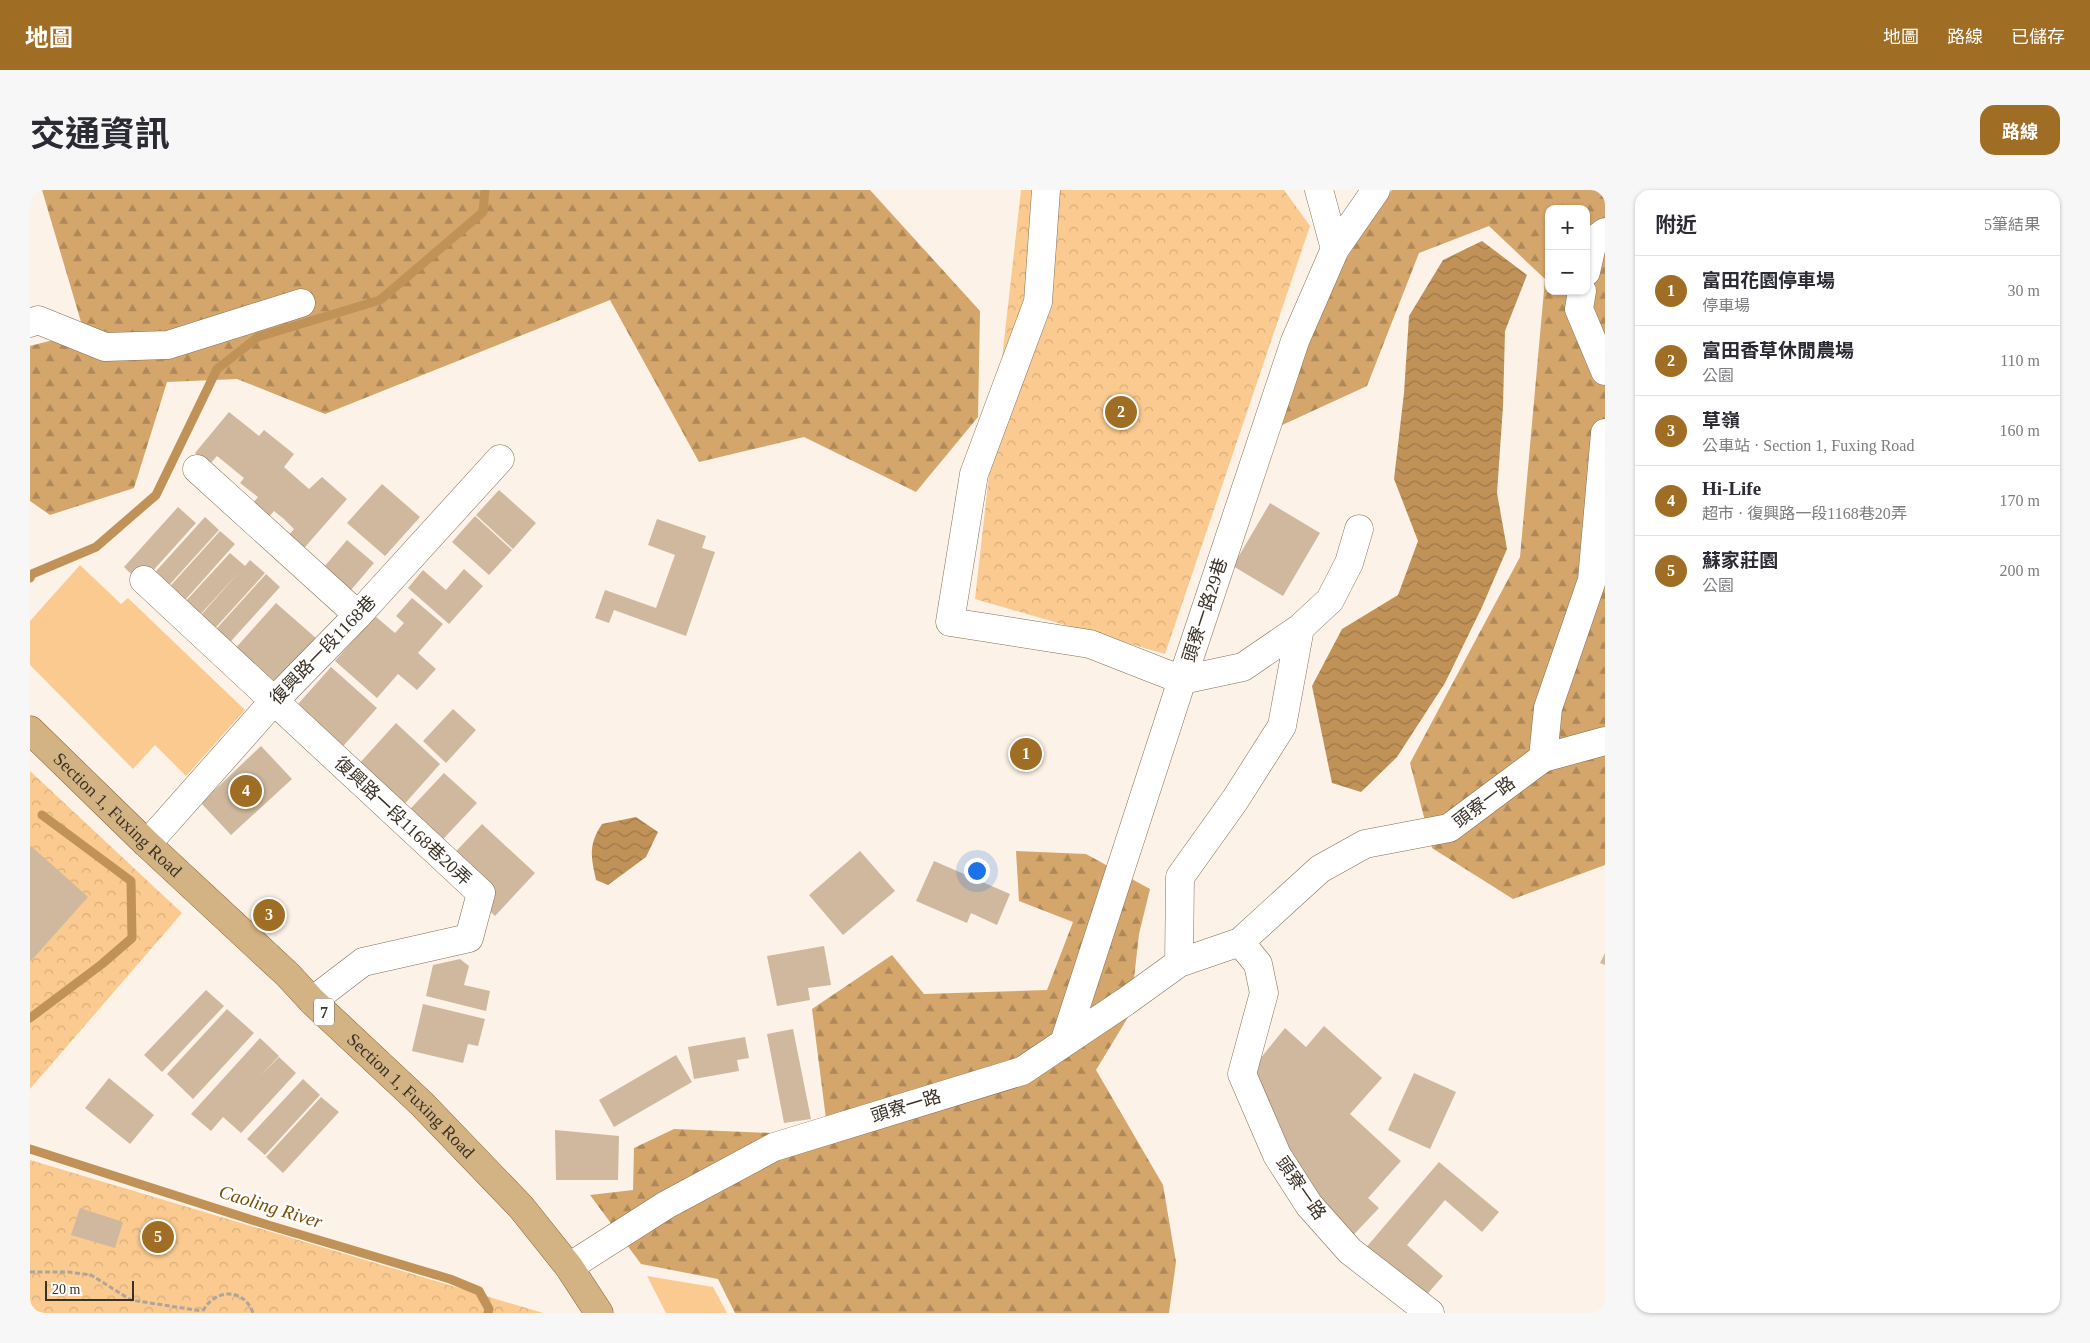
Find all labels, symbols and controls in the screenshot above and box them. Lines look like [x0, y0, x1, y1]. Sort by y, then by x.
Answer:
text: 地圖 [25, 25, 73, 51]
text: 地圖 [1883, 27, 1919, 47]
text: 路線 [1947, 27, 1983, 47]
text: 已儲存 [2011, 27, 2065, 47]
button: 路線 [1980, 105, 2060, 155]
text: 交通資訊 [30, 115, 170, 154]
map controls [1545, 205, 1590, 295]
button: + [1545, 205, 1590, 250]
text: 附近 [1655, 213, 1697, 237]
text: 5筆結果 [1984, 216, 2040, 233]
button: − [1545, 250, 1590, 295]
text: 富田花園停車場 [1702, 270, 1835, 291]
text: 1 [1667, 282, 1675, 299]
text: 30 m [2008, 282, 2040, 299]
text: 停車場 [1702, 297, 1750, 314]
text: 富田香草休閒農場 [1702, 340, 1854, 361]
text: 2 [1667, 352, 1675, 369]
text: 110 m [2000, 352, 2040, 369]
text: 公園 [1702, 367, 1734, 384]
pin: 2 [1105, 393, 1137, 431]
text: 草嶺 [1702, 410, 1740, 431]
text: 3 [1667, 422, 1675, 439]
text: 160 m [2000, 422, 2040, 439]
text: 公車站 · Section 1, Fuxing Road [1702, 437, 1914, 454]
text: Hi-Life [1702, 478, 1761, 499]
text: 4 [1667, 492, 1675, 509]
text: 170 m [2000, 492, 2040, 509]
text: 超市 · 復興路一段1168巷20弄 [1702, 505, 1907, 522]
text: 蘇家莊園 [1702, 550, 1778, 571]
street label: 頭寮一路29巷 [1179, 556, 1231, 664]
text: 5 [1667, 562, 1675, 579]
text: 200 m [2000, 562, 2040, 579]
text: 公園 [1702, 577, 1734, 594]
street label: 復興路一段1168巷 [266, 591, 380, 709]
pin: 1 [1010, 735, 1042, 773]
street label: Section 1, Fuxing Road [49, 749, 186, 881]
street label: 復興路一段1168巷20弄 [331, 753, 475, 889]
pin: 4 [230, 772, 262, 810]
street label: 頭寮一路 [1449, 772, 1519, 832]
your location [964, 858, 990, 884]
pin: 3 [253, 896, 285, 934]
road number: 7 [314, 999, 334, 1026]
street label: Section 1, Fuxing Road [343, 1029, 479, 1162]
street label: 頭寮一路 [869, 1086, 943, 1126]
street label: 頭寮一路 [1272, 1153, 1330, 1223]
water label: Caoling River [217, 1181, 326, 1232]
pin: 5 [142, 1218, 174, 1256]
scale bar [45, 1278, 134, 1301]
text: 20 m [52, 1282, 80, 1297]

